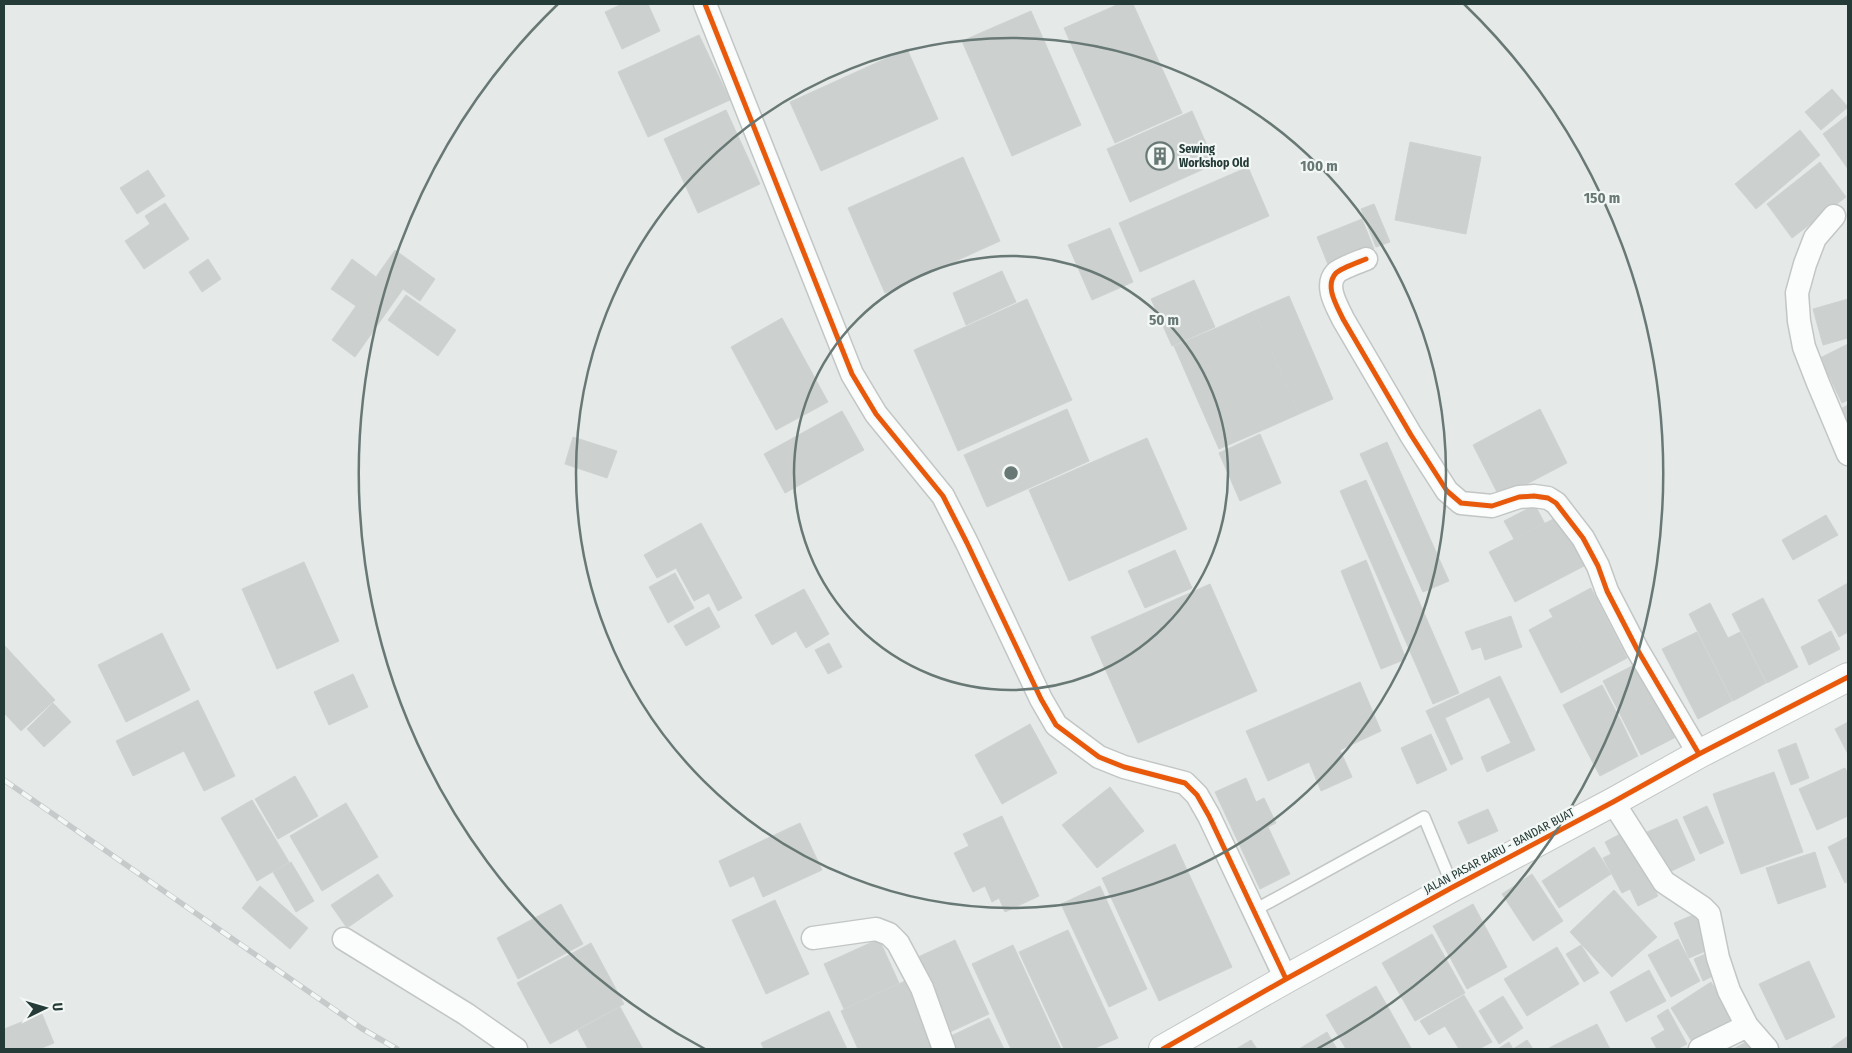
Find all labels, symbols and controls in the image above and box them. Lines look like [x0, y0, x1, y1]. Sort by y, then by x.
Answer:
building icon: Sewing Workshop Old [1145, 141, 1175, 171]
place label: Sewing Workshop Old [1179, 142, 1249, 170]
text: 100 m [1300, 157, 1338, 175]
text: 150 m [1584, 189, 1620, 207]
text: 50 m [1149, 311, 1179, 329]
centre of rings [1002, 464, 1020, 482]
street label: JALAN PASAR BARU - BANDAR BUAT [1421, 805, 1577, 897]
north arrow [20, 983, 70, 1033]
text: U [49, 1002, 66, 1012]

